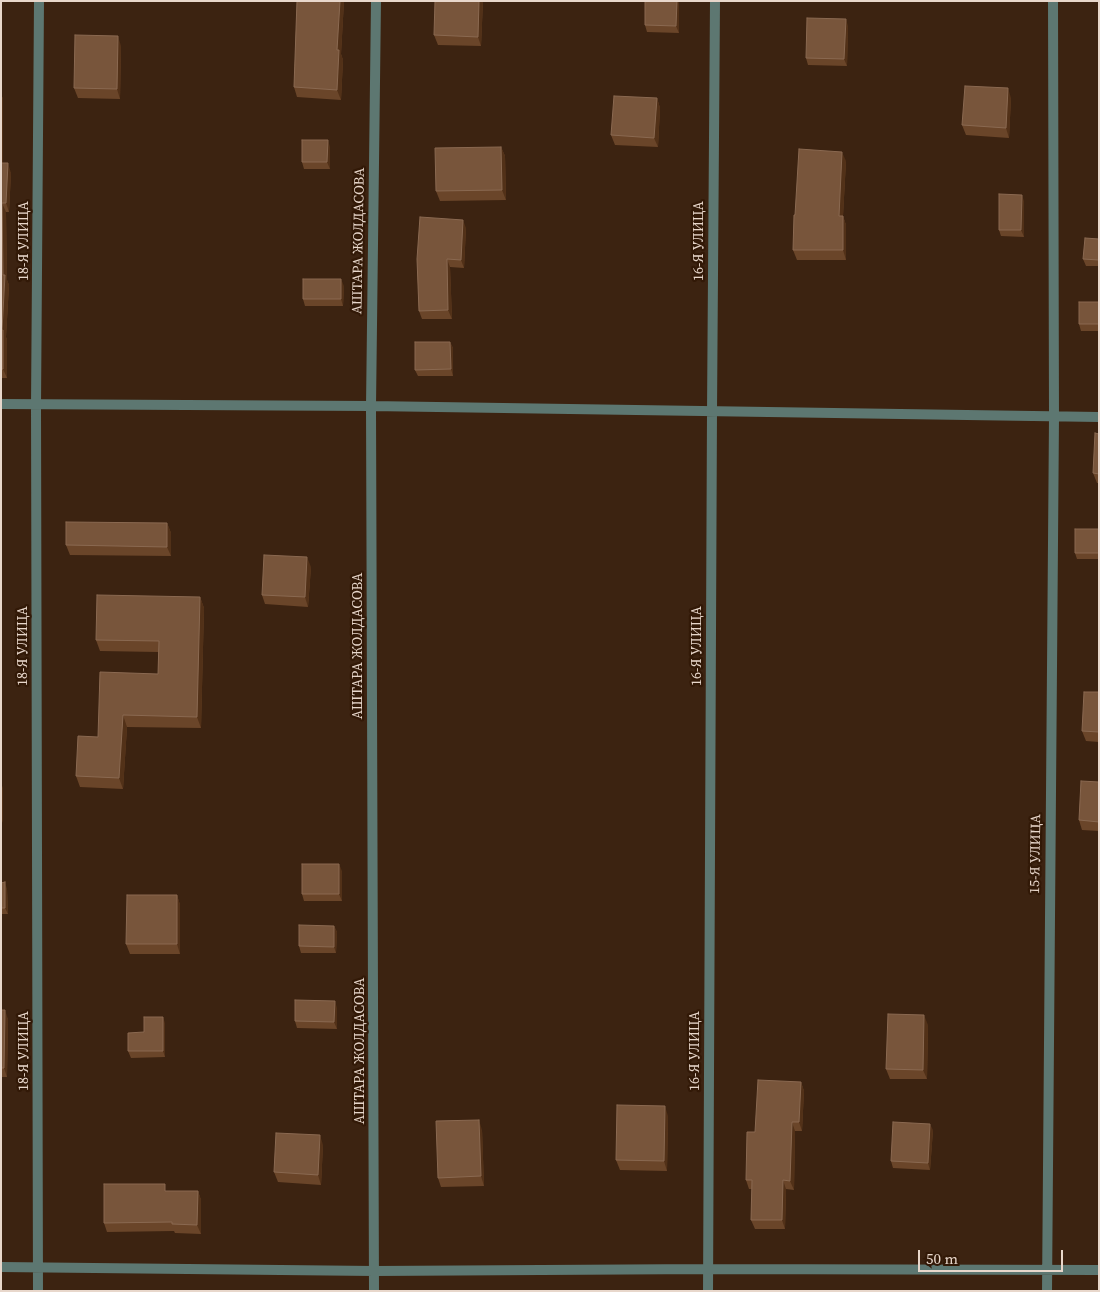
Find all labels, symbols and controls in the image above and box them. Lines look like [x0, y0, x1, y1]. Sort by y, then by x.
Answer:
street label: АШТАРА ЖОЛДАСОВА [349, 168, 369, 314]
street label: 18-Я УЛИЦА [16, 201, 32, 281]
street label: 16-Я УЛИЦА [691, 201, 707, 281]
street label: АШТАРА ЖОЛДАСОВА [350, 573, 366, 719]
street label: 18-Я УЛИЦА [15, 606, 31, 686]
street label: 16-Я УЛИЦА [689, 606, 705, 686]
street label: 15-Я УЛИЦА [1027, 814, 1045, 894]
street label: АШТАРА ЖОЛДАСОВА [352, 978, 368, 1124]
street label: 18-Я УЛИЦА [16, 1011, 32, 1091]
street label: 16-Я УЛИЦА [687, 1011, 703, 1091]
scale bar [920, 1240, 1065, 1272]
text: 50 m [926, 1248, 958, 1269]

